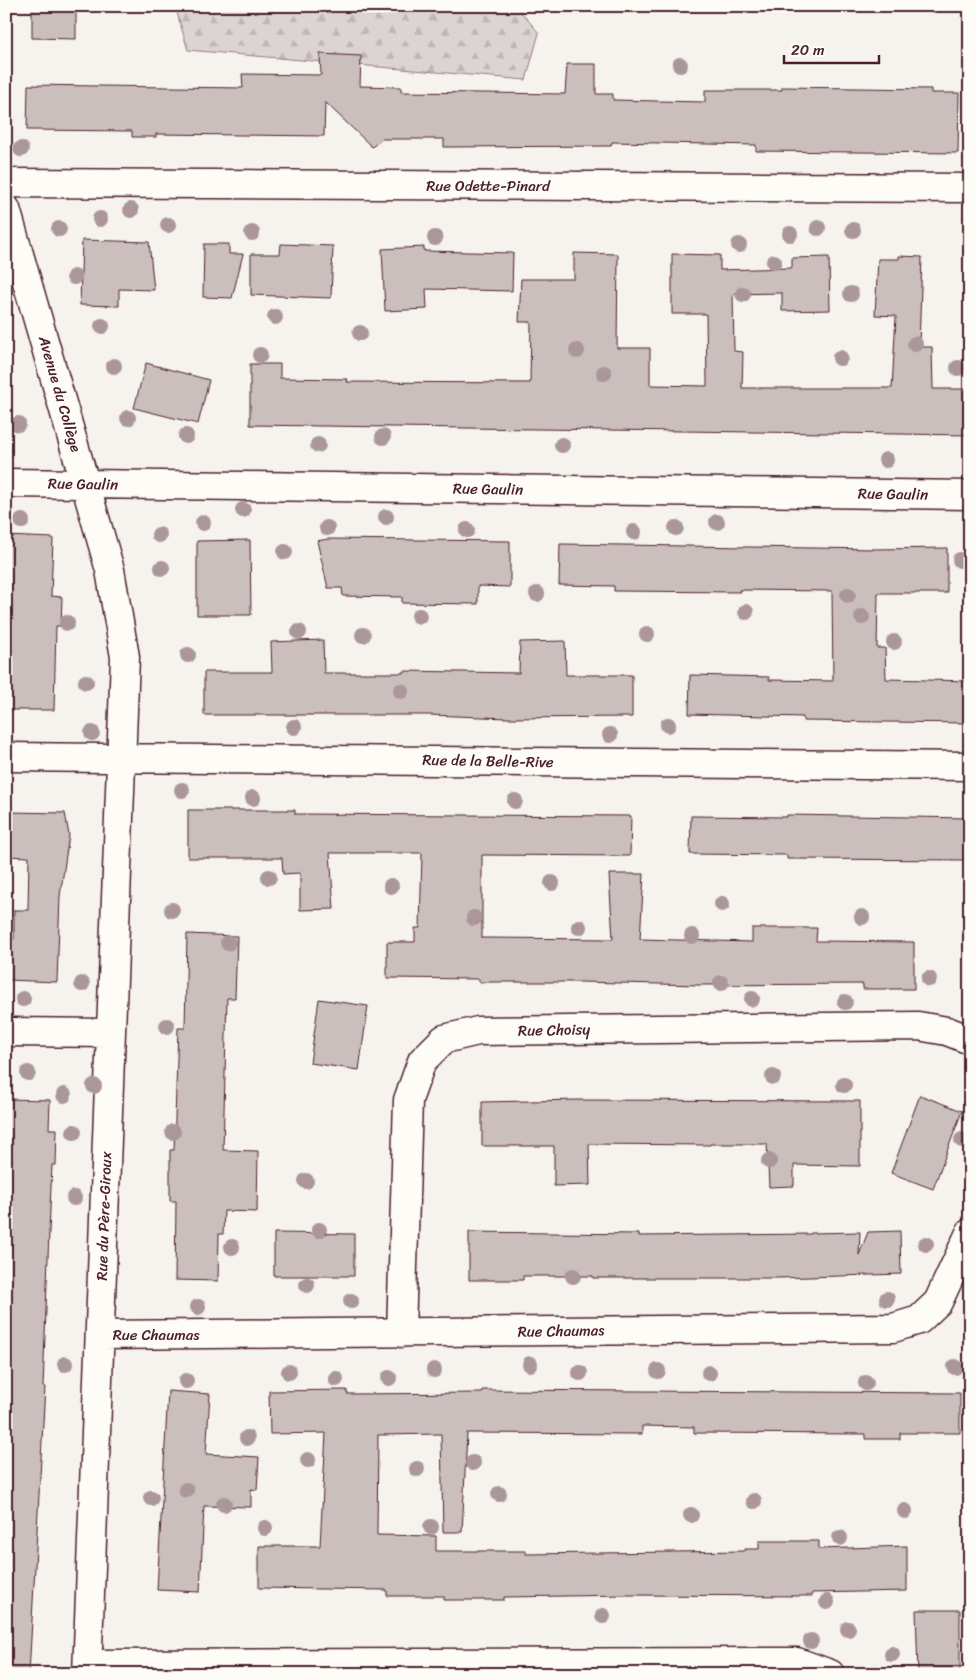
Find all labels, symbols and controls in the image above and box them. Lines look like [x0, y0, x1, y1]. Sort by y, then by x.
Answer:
scale bar [784, 32, 878, 64]
text: 20 m [791, 37, 825, 63]
street label: Rue Odette-Pinard [426, 173, 551, 199]
street label: Avenue du Collège [31, 332, 89, 455]
street label: Rue Gaulin [48, 470, 118, 498]
street label: Rue Gaulin [453, 475, 523, 503]
street label: Rue Gaulin [858, 480, 928, 508]
street label: Rue de la Belle-Rive [422, 747, 554, 775]
street label: Rue Choisy [518, 1016, 591, 1044]
street label: Rue du Père-Giroux [89, 1151, 119, 1281]
street label: Rue Chaumas [517, 1317, 605, 1345]
street label: Rue Chaumas [113, 1322, 200, 1348]

